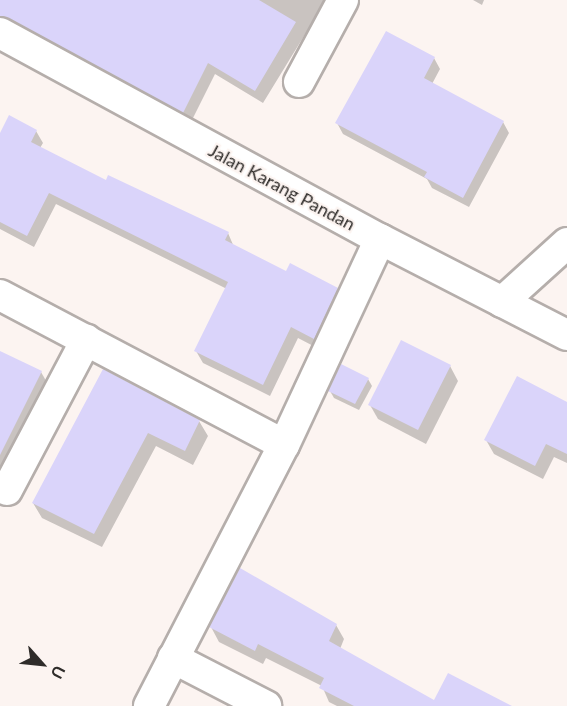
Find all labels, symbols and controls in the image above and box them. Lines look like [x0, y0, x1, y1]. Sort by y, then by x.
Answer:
street label: Jalan Karang Pandan [205, 139, 359, 235]
north arrow [12, 634, 72, 694]
text: U [47, 663, 70, 682]

